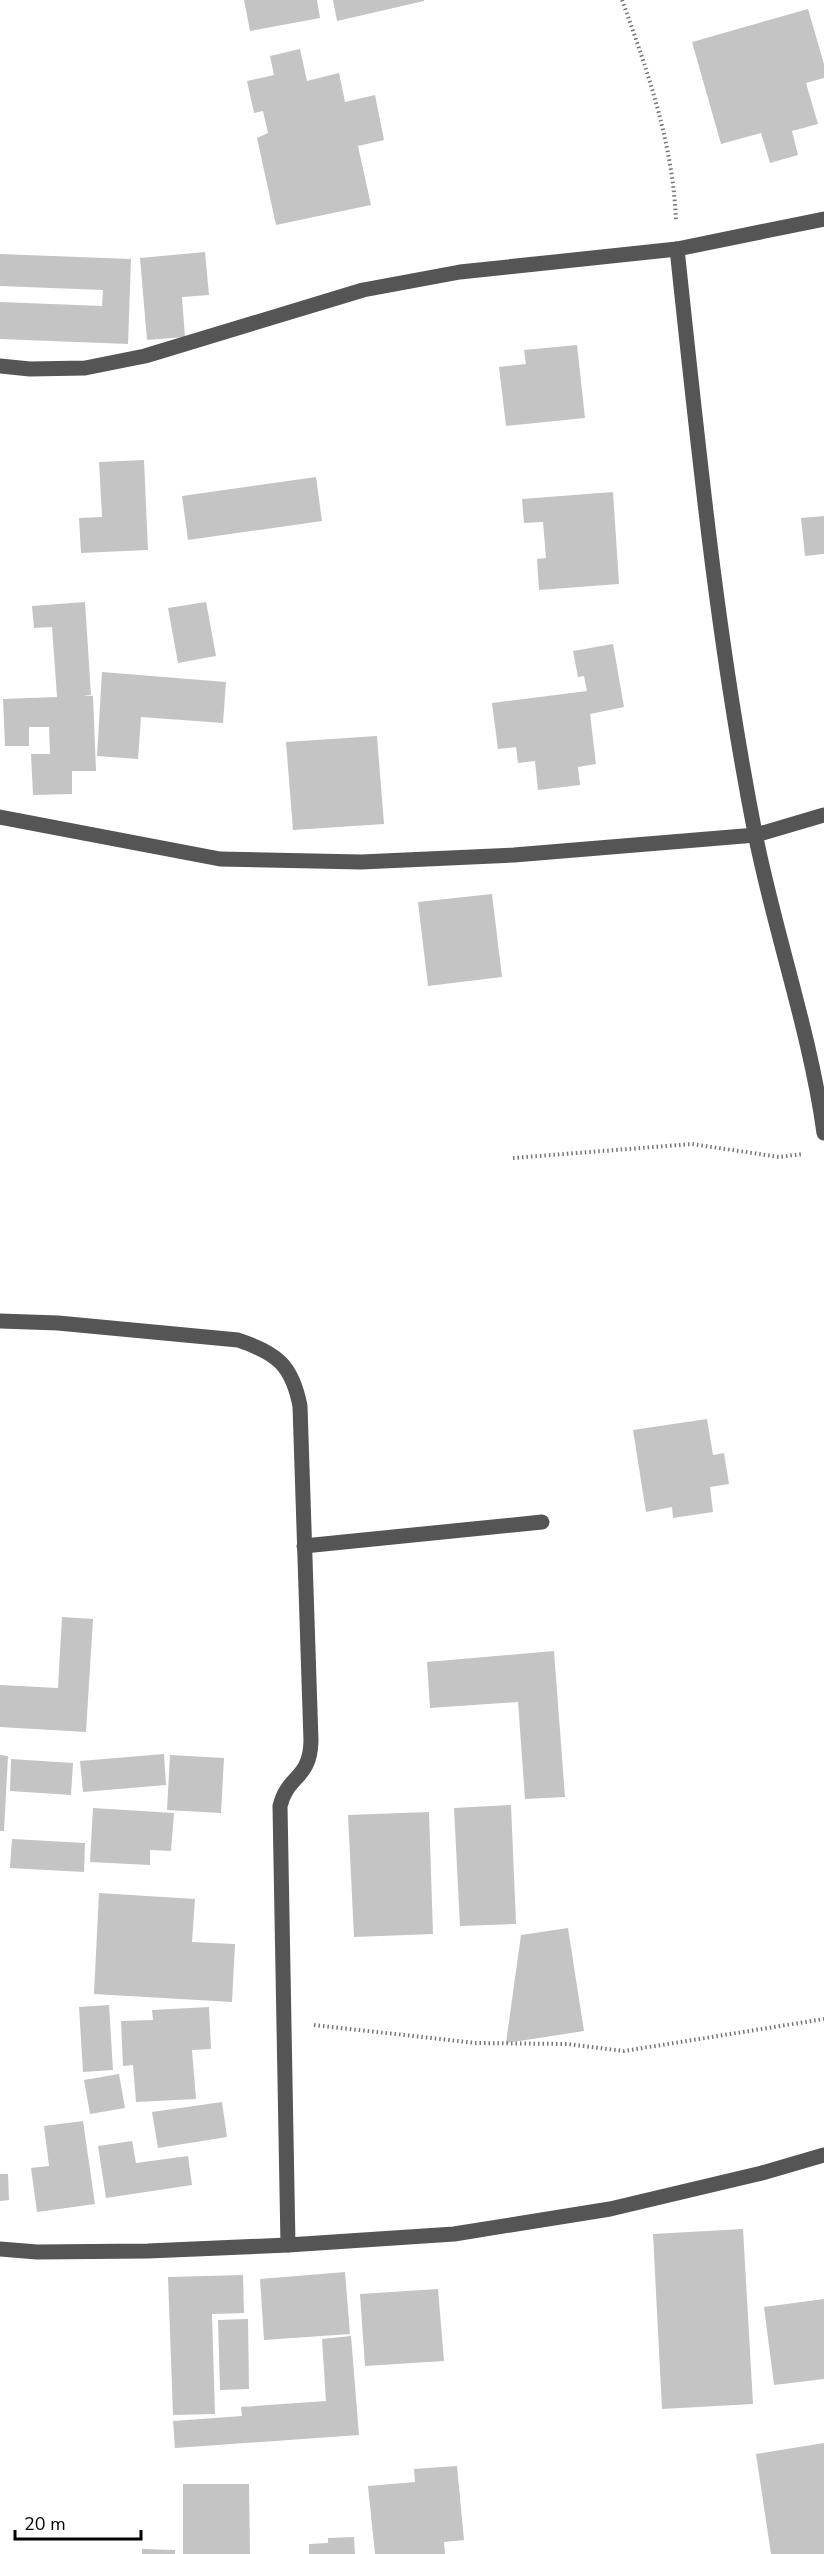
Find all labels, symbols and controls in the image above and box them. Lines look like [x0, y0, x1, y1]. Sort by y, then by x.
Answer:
scale bar [15, 2503, 141, 2541]
text: 20 m [24, 2512, 66, 2536]

